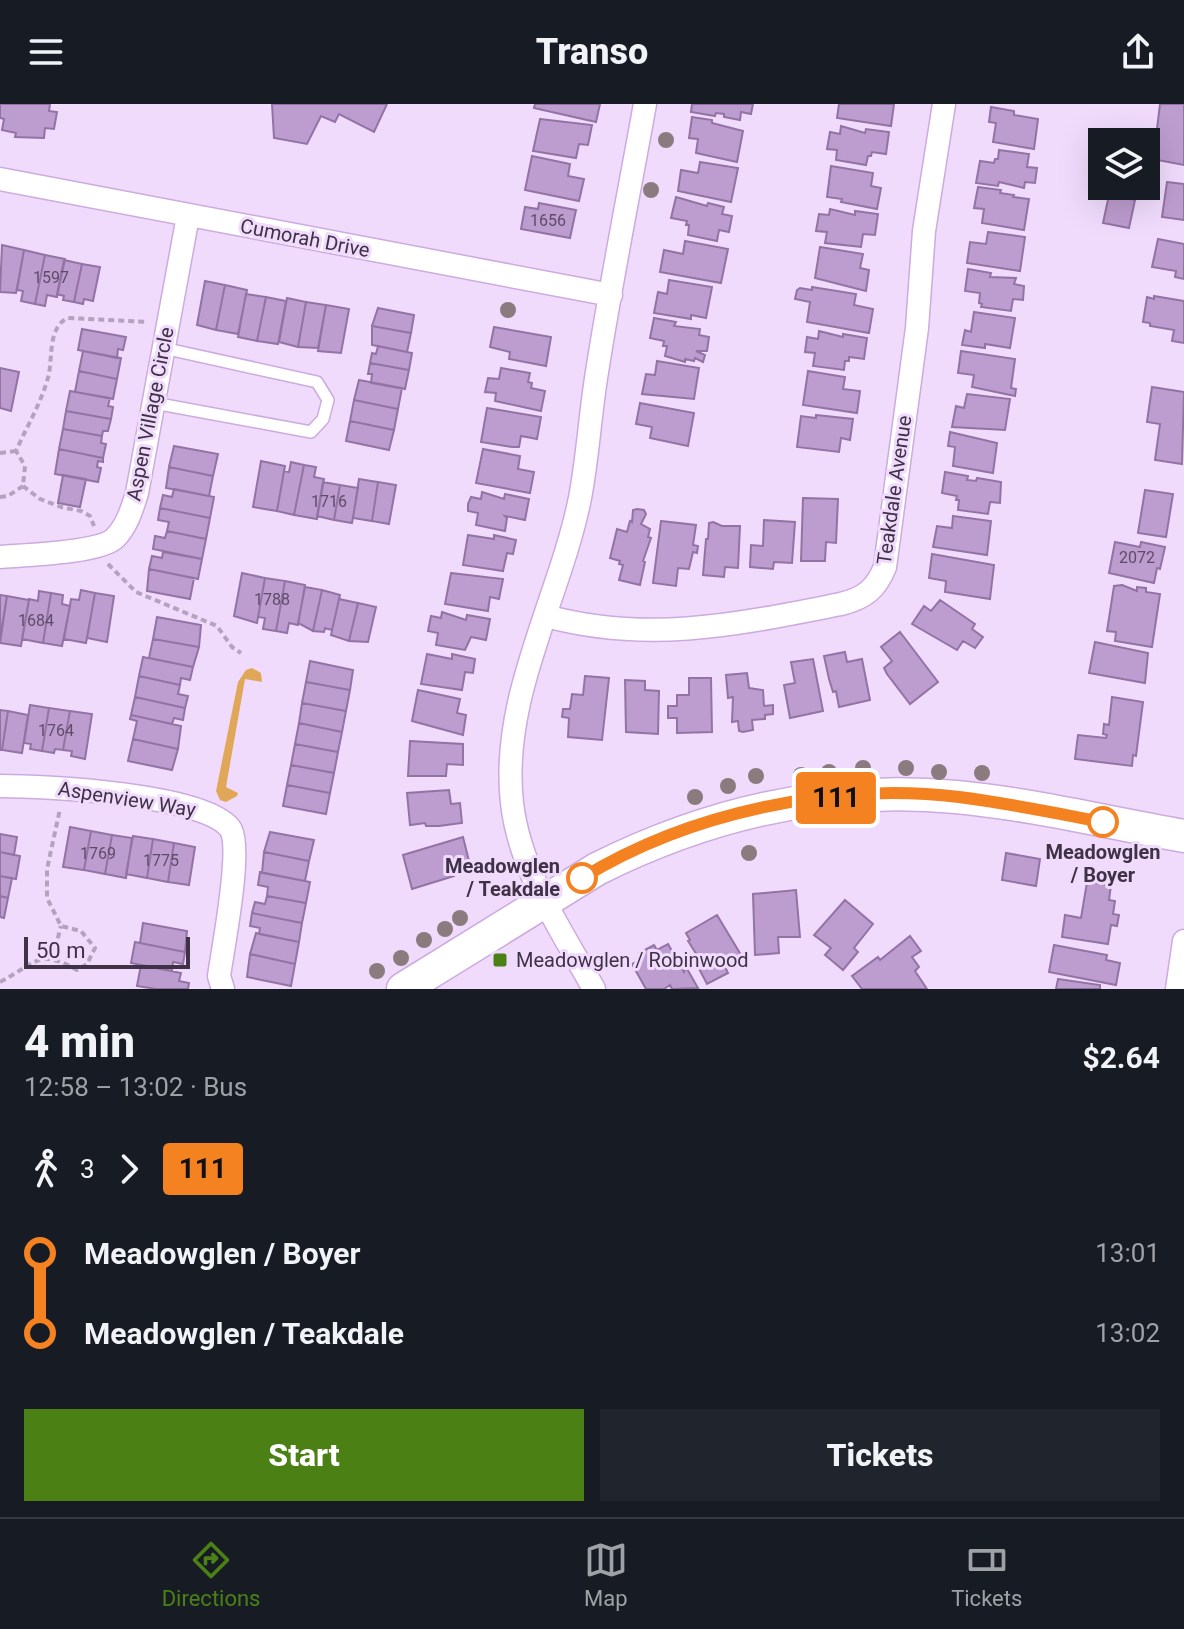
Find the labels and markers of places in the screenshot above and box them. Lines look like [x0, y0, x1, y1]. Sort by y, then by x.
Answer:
marker: Meadowglen / Boyer [1088, 807, 1118, 837]
place label: Meadowglen / Boyer [1046, 840, 1160, 887]
place label: Meadowglen / Teakdale [445, 854, 560, 901]
marker: Meadowglen / Teakdale [567, 863, 597, 893]
place label: Meadowglen / Robinwood [516, 948, 749, 972]
marker: Meadowglen / Robinwood [491, 951, 509, 969]

